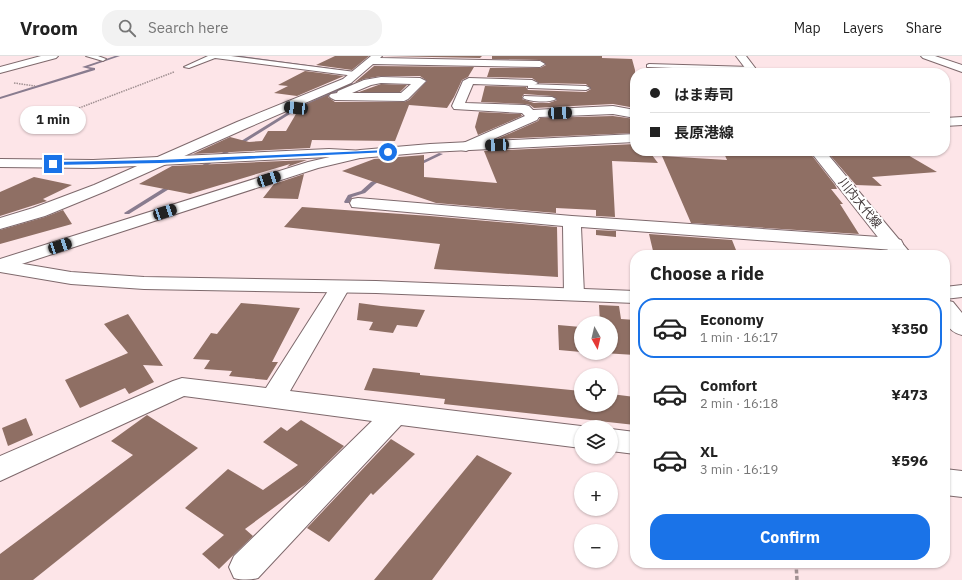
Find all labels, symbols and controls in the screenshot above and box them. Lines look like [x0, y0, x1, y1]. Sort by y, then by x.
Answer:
search box [102, 10, 382, 46]
text: Vroom [20, 16, 78, 40]
icon: search [116, 17, 138, 39]
text: Search here [148, 18, 228, 37]
text: Map [794, 19, 821, 37]
text: Layers [843, 19, 884, 37]
text: Share [906, 19, 942, 37]
text: はま寿司 [674, 85, 734, 104]
car [283, 101, 309, 115]
callout: 1 min [20, 106, 86, 134]
car [548, 106, 572, 120]
text: 1 min [36, 111, 70, 128]
text: 長原港線 [674, 123, 734, 142]
car [485, 138, 509, 152]
route start [379, 143, 397, 161]
route end [44, 155, 62, 173]
car [256, 170, 282, 188]
street label: 川内大代線 [836, 175, 885, 231]
car [152, 203, 178, 221]
car [47, 237, 73, 255]
text: Choose a ride [650, 262, 764, 285]
icon: car [652, 310, 688, 346]
text: Economy [700, 310, 764, 329]
north arrow [574, 316, 618, 360]
map controls [574, 316, 618, 568]
text: ¥350 [891, 319, 928, 338]
text: 1 min · 16:17 [700, 329, 778, 346]
button: locate [574, 368, 618, 412]
icon: car [652, 376, 688, 412]
text: Comfort [700, 376, 757, 395]
text: ¥473 [891, 385, 928, 404]
text: 2 min · 16:18 [700, 395, 778, 412]
button: layers [574, 420, 618, 464]
icon: car [652, 442, 688, 478]
text: XL [700, 442, 718, 461]
text: ¥596 [891, 451, 928, 470]
text: 3 min · 16:19 [700, 461, 778, 478]
button: + [574, 472, 618, 516]
button: Confirm [650, 514, 930, 560]
button: − [574, 524, 618, 568]

